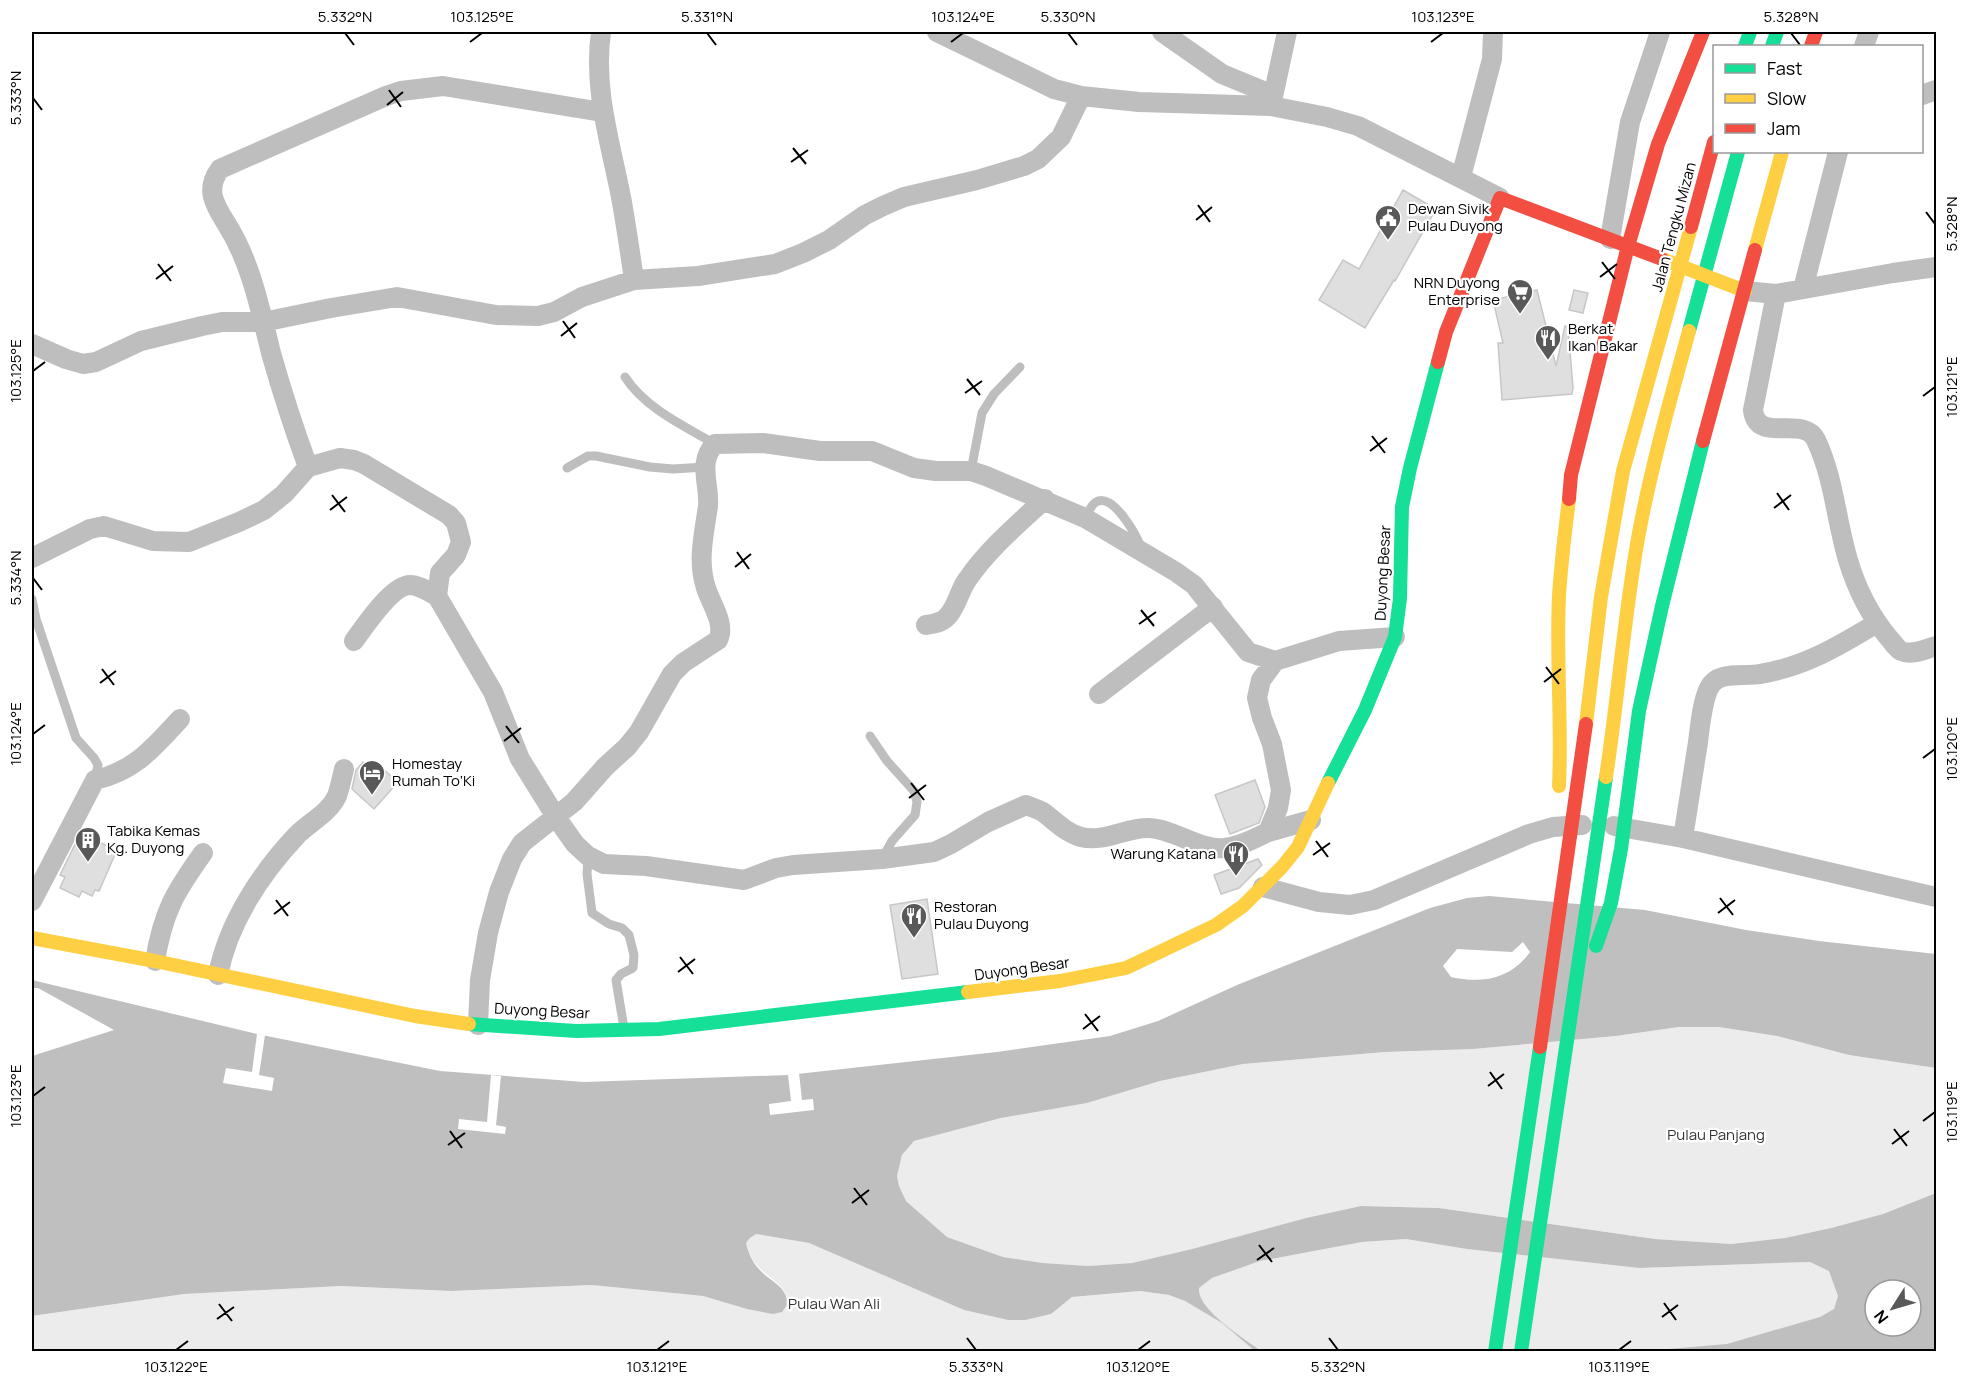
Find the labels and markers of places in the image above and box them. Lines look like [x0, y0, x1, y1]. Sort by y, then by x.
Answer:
place label: Dewan Sivik Pulau Duyong [1408, 198, 1503, 236]
public building icon: Dewan Sivik Pulau Duyong [1373, 203, 1403, 241]
place label: NRN Duyong Enterprise [1414, 272, 1500, 310]
supermarket icon: NRN Duyong Enterprise [1505, 277, 1535, 315]
place label: Berkat Ikan Bakar [1568, 318, 1638, 356]
restaurant icon: Berkat Ikan Bakar [1533, 323, 1563, 361]
place label: Homestay Rumah To’Ki [392, 753, 475, 791]
hotel icon: Homestay Rumah To’Ki [357, 758, 387, 796]
place label: Tabika Kemas Kg. Duyong [107, 820, 200, 858]
building icon: Tabika Kemas Kg. Duyong [73, 825, 103, 863]
restaurant icon: Warung Katana [1221, 839, 1251, 877]
place label: Warung Katana [1110, 843, 1216, 864]
place label: Restoran Pulau Duyong [934, 896, 1029, 934]
restaurant icon: Restoran Pulau Duyong [899, 901, 929, 939]

